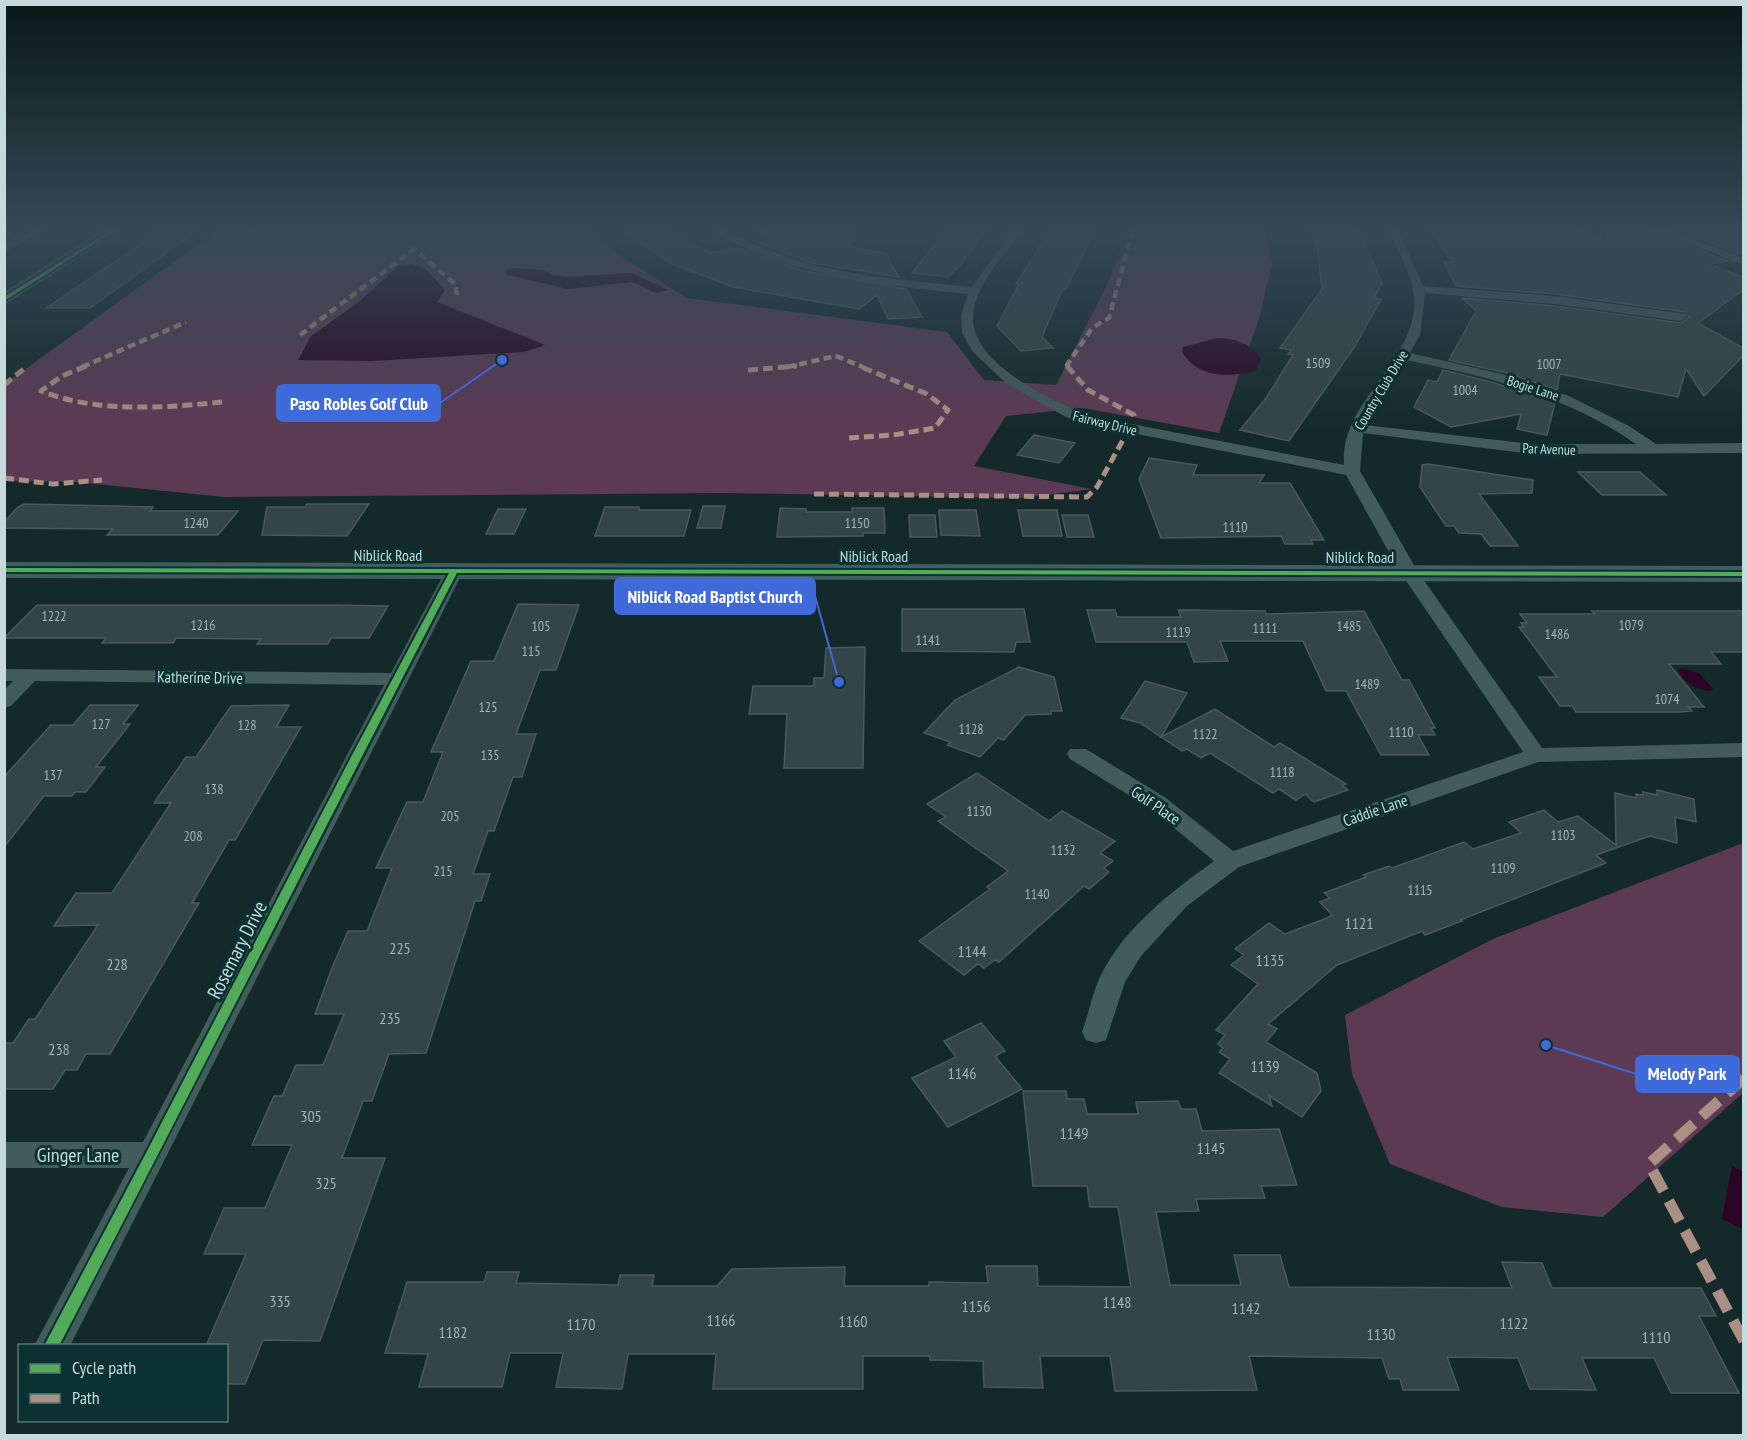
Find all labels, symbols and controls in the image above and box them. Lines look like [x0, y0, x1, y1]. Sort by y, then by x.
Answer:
street label: Country Club Drive [1350, 347, 1412, 433]
house number: 1509 [1305, 354, 1331, 372]
house number: 1007 [1536, 355, 1562, 373]
street label: Bogie Lane [1505, 371, 1561, 405]
house number: 1004 [1452, 381, 1478, 399]
callout: Paso Robles Golf Club [277, 385, 440, 421]
text: Paso Robles Golf Club [290, 392, 428, 415]
street label: Fairway Drive [1071, 406, 1139, 440]
street label: Par Avenue [1522, 439, 1576, 459]
house number: 1240 [183, 514, 209, 532]
house number: 1150 [844, 514, 870, 532]
house number: 1110 [1222, 518, 1248, 536]
street label: Niblick Road [354, 545, 422, 565]
street label: Niblick Road [840, 546, 908, 566]
street label: Niblick Road [1326, 547, 1394, 567]
callout: Niblick Road Baptist Church [615, 578, 815, 614]
text: Niblick Road Baptist Church [627, 585, 803, 608]
house number: 1222 [41, 607, 67, 625]
house number: 1216 [190, 616, 216, 634]
house number: 1079 [1618, 616, 1644, 634]
house number: 105 [532, 617, 550, 635]
house number: 1485 [1336, 617, 1362, 635]
house number: 1111 [1252, 619, 1278, 637]
house number: 1119 [1165, 623, 1191, 641]
house number: 1486 [1544, 625, 1570, 643]
house number: 1141 [915, 631, 941, 649]
house number: 115 [522, 642, 540, 660]
street label: Katherine Drive [157, 666, 243, 688]
house number: 1489 [1354, 675, 1380, 693]
house number: 1074 [1654, 690, 1680, 708]
house number: 125 [479, 698, 497, 716]
house number: 127 [92, 715, 110, 733]
house number: 128 [238, 716, 256, 734]
house number: 1128 [958, 720, 984, 738]
house number: 1110 [1388, 723, 1414, 741]
house number: 1122 [1192, 725, 1218, 743]
house number: 135 [481, 746, 499, 764]
house number: 1118 [1269, 763, 1295, 781]
house number: 137 [44, 766, 62, 784]
house number: 138 [205, 780, 223, 798]
street label: Golf Place [1127, 781, 1185, 829]
street label: Caddie Lane [1340, 790, 1410, 830]
house number: 1130 [966, 802, 992, 820]
house number: 205 [441, 807, 459, 825]
house number: 1103 [1550, 826, 1576, 844]
house number: 208 [184, 827, 202, 845]
house number: 1132 [1050, 841, 1076, 859]
house number: 1109 [1490, 859, 1516, 877]
house number: 215 [434, 862, 452, 880]
house number: 1115 [1407, 881, 1433, 899]
house number: 1140 [1024, 885, 1050, 903]
street label: Rosemary Drive [201, 897, 273, 1003]
house number: 1121 [1345, 913, 1373, 933]
house number: 225 [389, 938, 411, 958]
house number: 1144 [958, 941, 986, 961]
house number: 1135 [1256, 950, 1284, 970]
house number: 228 [106, 954, 128, 974]
house number: 235 [379, 1008, 401, 1028]
house number: 238 [48, 1039, 70, 1059]
house number: 1139 [1251, 1056, 1279, 1076]
callout: Melody Park [1636, 1056, 1739, 1092]
text: Melody Park [1648, 1062, 1727, 1085]
house number: 1146 [948, 1063, 976, 1083]
house number: 305 [300, 1106, 322, 1126]
house number: 1149 [1060, 1123, 1088, 1143]
house number: 1145 [1197, 1138, 1225, 1158]
street label: Ginger Lane [37, 1142, 119, 1168]
house number: 325 [315, 1173, 337, 1193]
house number: 335 [269, 1291, 291, 1311]
house number: 1148 [1103, 1292, 1131, 1312]
house number: 1156 [962, 1296, 990, 1316]
house number: 1142 [1232, 1298, 1260, 1318]
house number: 1166 [707, 1310, 735, 1330]
house number: 1160 [839, 1311, 867, 1331]
house number: 1122 [1500, 1313, 1528, 1333]
house number: 1170 [567, 1314, 595, 1334]
house number: 1182 [439, 1322, 467, 1342]
house number: 1130 [1367, 1324, 1395, 1344]
house number: 1110 [1642, 1327, 1670, 1347]
legend [18, 1344, 228, 1422]
text: Cycle path [72, 1356, 136, 1379]
text: Path [72, 1386, 100, 1409]

